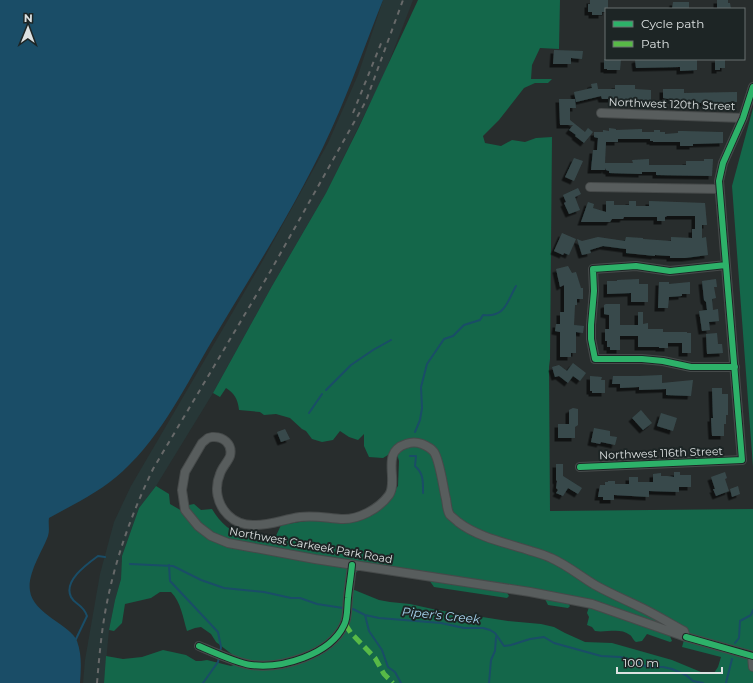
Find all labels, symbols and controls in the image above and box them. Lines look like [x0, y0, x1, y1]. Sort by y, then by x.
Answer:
north arrow [8, 8, 48, 48]
legend [605, 8, 745, 60]
text: N [24, 11, 33, 25]
text: Cycle path [641, 16, 704, 31]
text: Path [641, 36, 670, 51]
street label: Northwest 120th Street [608, 95, 736, 113]
street label: Northwest 116th Street [599, 444, 724, 462]
street label: Northwest Carkeek Park Road [228, 524, 394, 566]
water label: Piper's Creek [401, 603, 482, 627]
scale bar [617, 649, 722, 675]
text: 100 m [623, 655, 659, 670]

